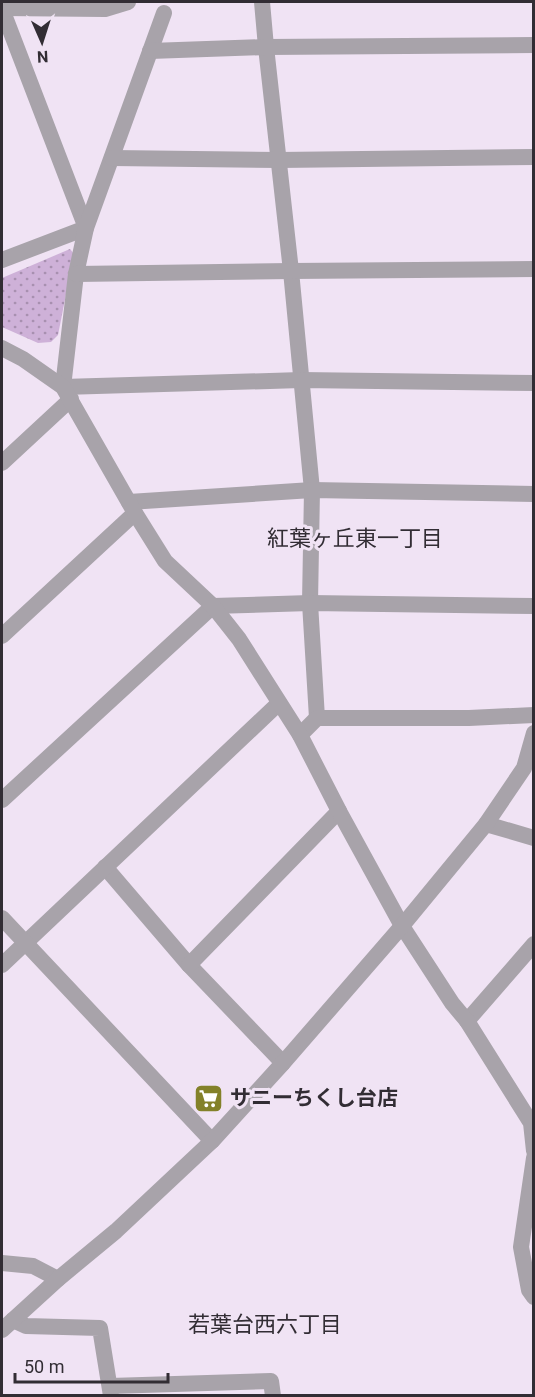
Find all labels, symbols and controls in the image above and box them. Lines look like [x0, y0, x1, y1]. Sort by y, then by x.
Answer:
north arrow [12, 12, 72, 72]
text: N [37, 47, 49, 66]
district label: 紅葉ヶ丘東一丁目 [267, 526, 443, 551]
supermarket icon: サニーちくし台店 [193, 1082, 225, 1114]
place label: サニーちくし台店 [230, 1086, 398, 1110]
district label: 若葉台西六丁目 [188, 1312, 342, 1337]
scale bar [15, 1346, 168, 1384]
text: 50 m [24, 1356, 64, 1377]

